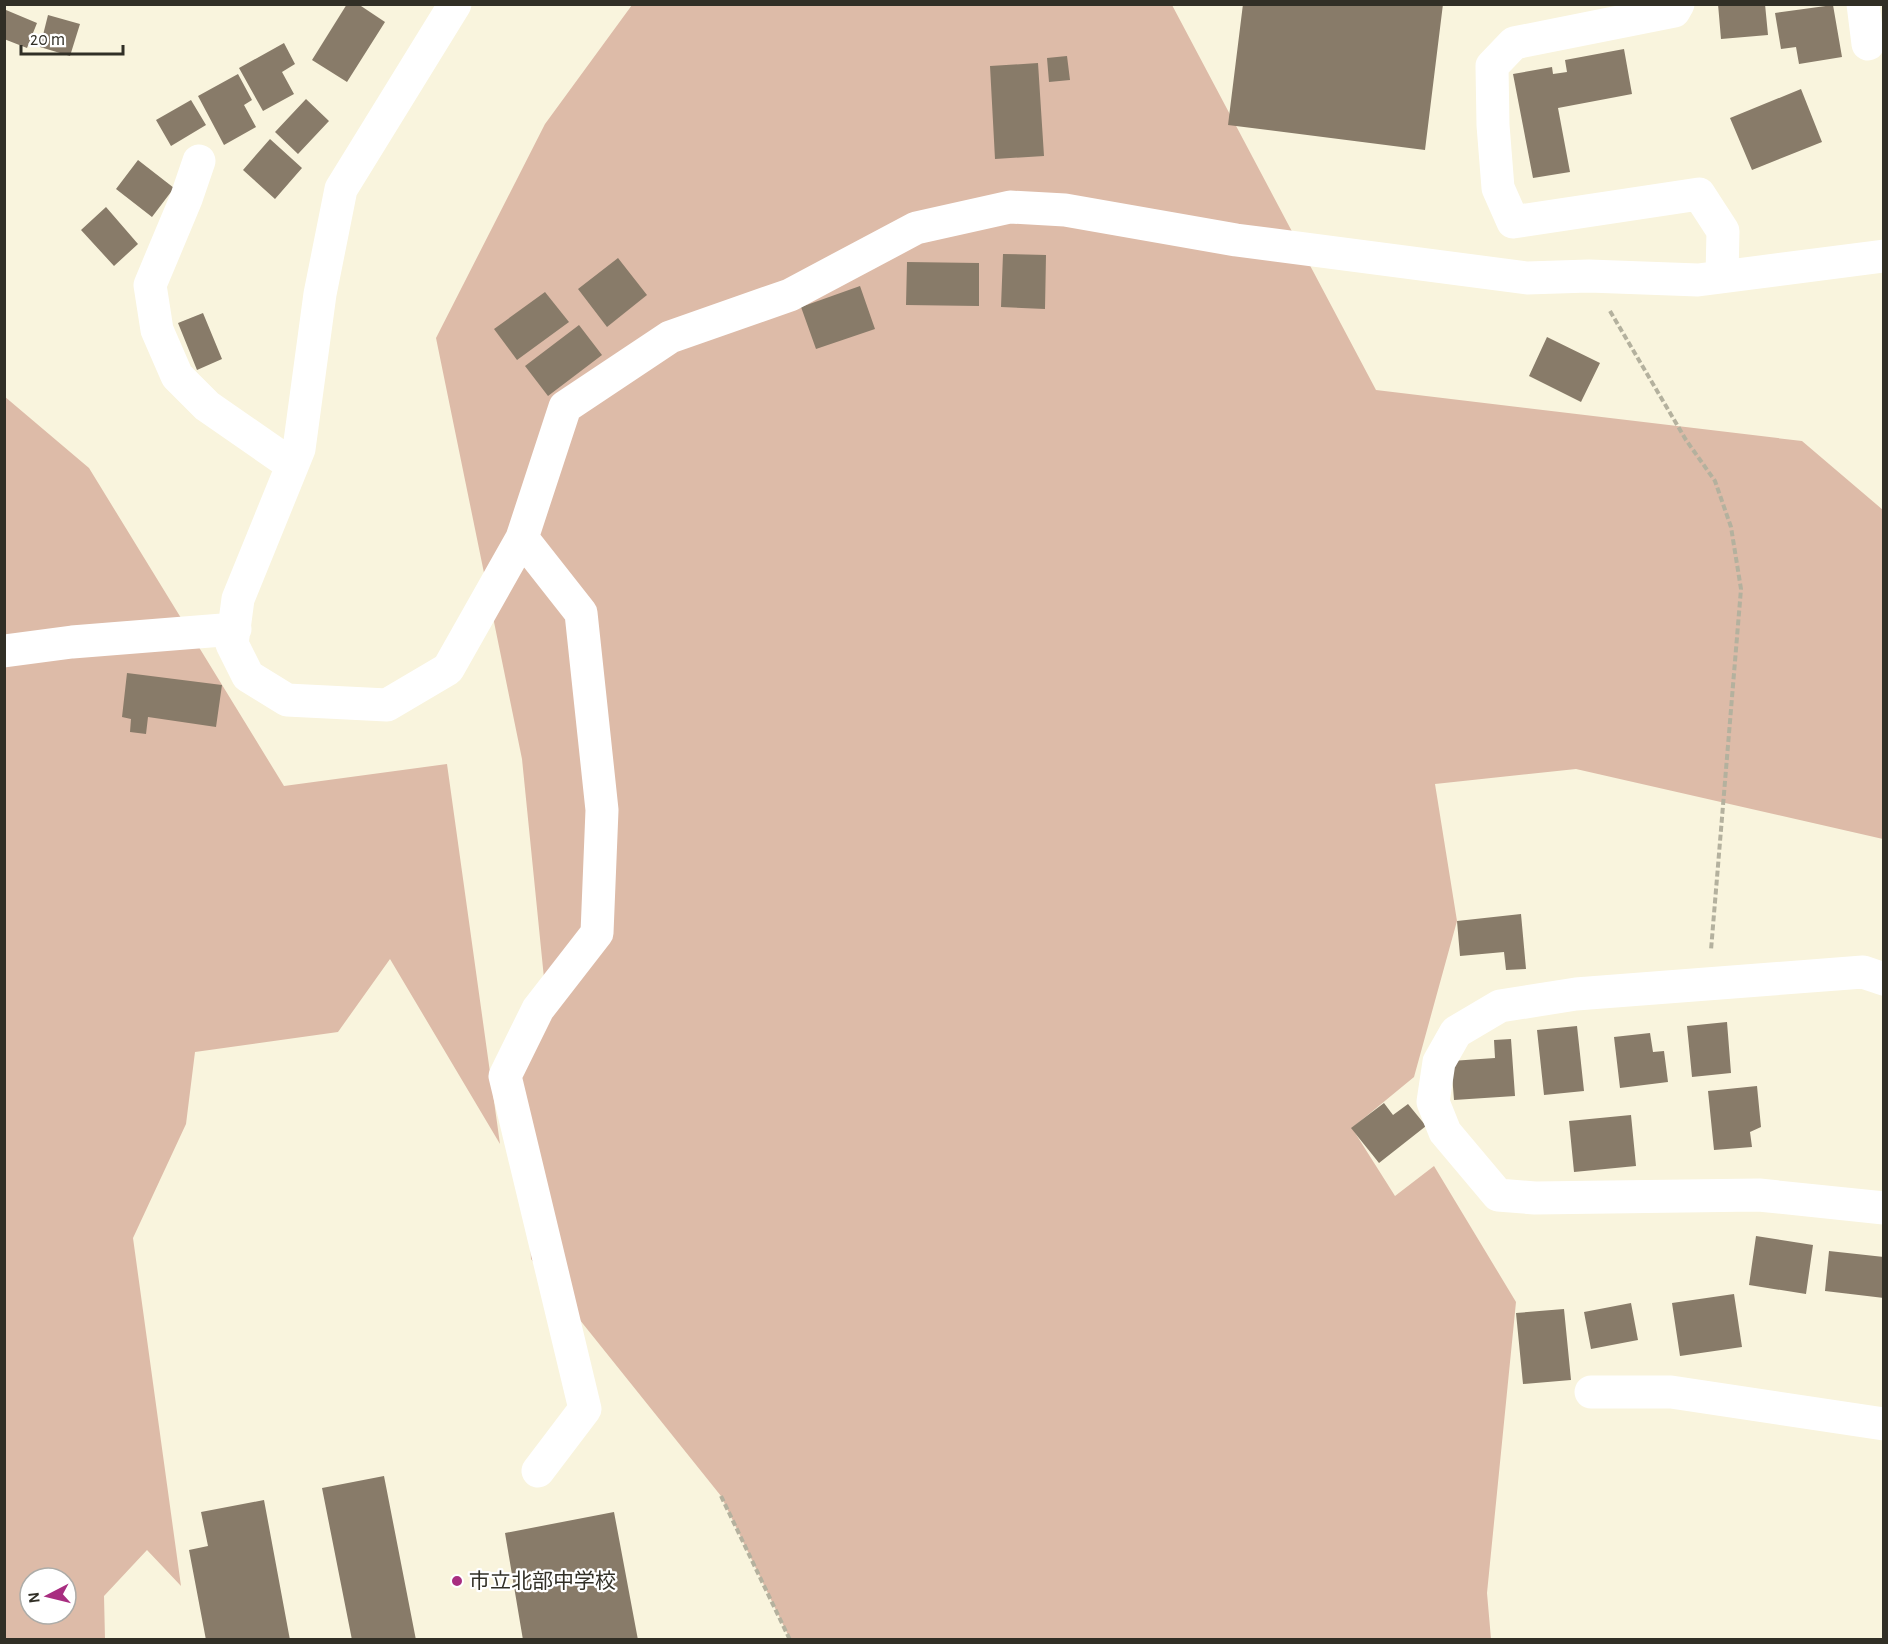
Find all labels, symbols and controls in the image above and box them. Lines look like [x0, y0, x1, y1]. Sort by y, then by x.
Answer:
scale bar [21, 18, 123, 56]
text: 20 m [30, 31, 65, 49]
north arrow [18, 1566, 78, 1626]
place label: 市立北部中学校 [469, 1570, 616, 1592]
marker: 市立北部中学校 [450, 1574, 464, 1588]
text: N [25, 1591, 43, 1604]

